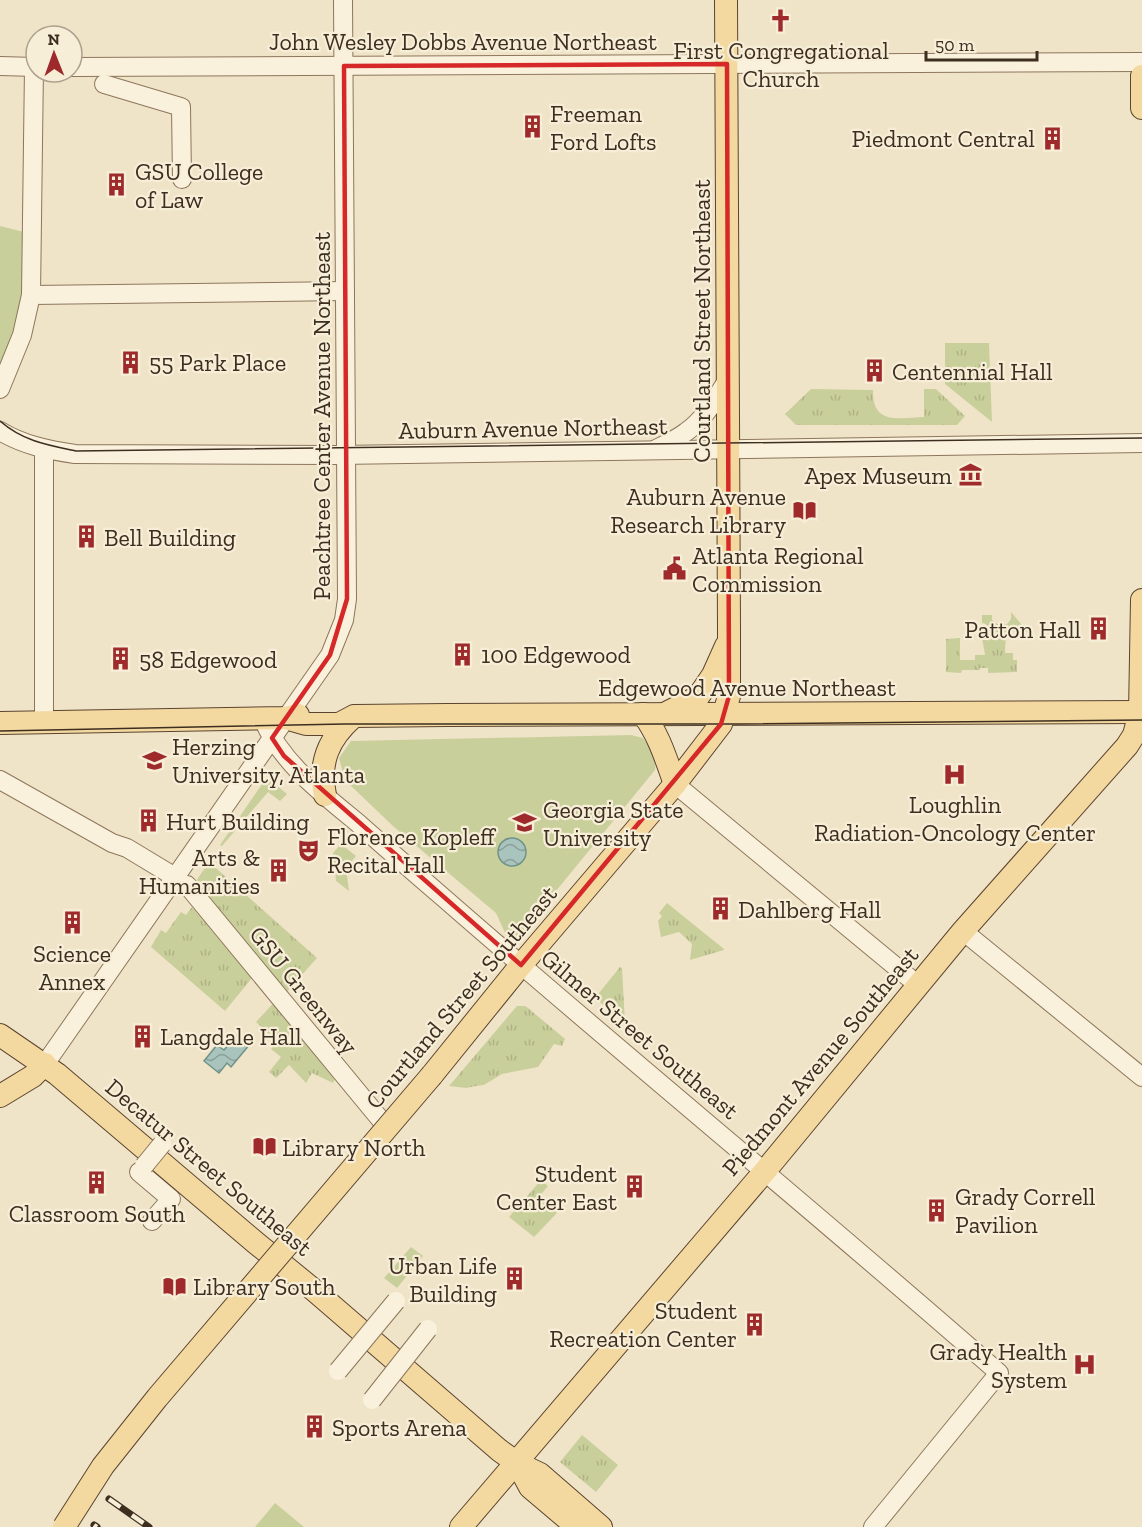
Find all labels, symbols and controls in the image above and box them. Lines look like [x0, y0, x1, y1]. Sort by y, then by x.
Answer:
church icon: First Congregational Church [768, 7, 794, 33]
north arrow [24, 24, 84, 84]
scale bar [926, 24, 1037, 62]
street label: John Wesley Dobbs Avenue Northeast [269, 27, 657, 56]
text: N [47, 30, 60, 49]
text: 50 m [935, 34, 975, 56]
place label: First Congregational Church [673, 36, 889, 93]
place label: Freeman Ford Lofts [550, 99, 656, 156]
building icon: Freeman Ford Lofts [519, 114, 545, 140]
place label: Piedmont Central [851, 124, 1035, 153]
building icon: Piedmont Central [1040, 125, 1066, 151]
place label: GSU College of Law [135, 157, 263, 214]
building icon: GSU College of Law [104, 172, 130, 198]
street label: Courtland Street Northeast [687, 179, 716, 463]
street label: Peachtree Center Avenue Northeast [307, 232, 336, 600]
place label: 55 Park Place [149, 348, 286, 377]
building icon: 55 Park Place [118, 349, 144, 375]
place label: Centennial Hall [892, 357, 1053, 386]
building icon: Centennial Hall [861, 358, 887, 384]
street label: Auburn Avenue Northeast [398, 411, 668, 445]
place label: Apex Museum [804, 461, 952, 490]
museum icon: Apex Museum [957, 462, 983, 488]
place label: Auburn Avenue Research Library [610, 482, 787, 539]
library icon: Auburn Avenue Research Library [791, 497, 817, 523]
place label: Bell Building [104, 523, 236, 552]
building icon: Bell Building [73, 524, 99, 550]
place label: Atlanta Regional Commission [692, 541, 864, 598]
public building icon: Atlanta Regional Commission [661, 556, 687, 582]
place label: Patton Hall [964, 615, 1081, 644]
building icon: Patton Hall [1086, 616, 1112, 642]
place label: 100 Edgewood [481, 640, 631, 669]
building icon: 100 Edgewood [450, 641, 476, 667]
place label: 58 Edgewood [139, 645, 277, 674]
building icon: 58 Edgewood [108, 646, 134, 672]
street label: Edgewood Avenue Northeast [598, 673, 896, 702]
place label: Herzing University, Atlanta [172, 732, 366, 789]
school or university icon: Herzing University, Atlanta [141, 747, 167, 773]
hospital icon: Loughlin Radiation-Oncology Center [942, 761, 968, 787]
place label: Loughlin Radiation-Oncology Center [814, 790, 1096, 847]
place label: Georgia State University [543, 795, 684, 852]
place label: Hurt Building [166, 807, 309, 836]
building icon: Hurt Building [135, 808, 161, 834]
school or university icon: Georgia State University [512, 810, 538, 836]
place label: Florence Kopleff Recital Hall [327, 822, 497, 879]
theatre icon: Florence Kopleff Recital Hall [296, 837, 322, 863]
place label: Arts & Humanities [139, 843, 260, 900]
building icon: Arts & Humanities [265, 858, 291, 884]
street label: Courtland Street Southeast [359, 879, 563, 1115]
place label: Dahlberg Hall [738, 895, 881, 924]
building icon: Dahlberg Hall [707, 896, 733, 922]
building icon: Science Annex [59, 910, 85, 936]
street label: GSU Greenway [244, 920, 365, 1060]
place label: Science Annex [33, 939, 111, 996]
street label: Piedmont Avenue Southeast [716, 941, 924, 1181]
street label: Gilmer Street Southeast [535, 943, 745, 1125]
place label: Langdale Hall [160, 1022, 302, 1051]
building icon: Langdale Hall [129, 1023, 155, 1049]
street label: Decatur Street Southeast [100, 1072, 318, 1262]
place label: Library North [282, 1133, 426, 1162]
library icon: Library North [251, 1134, 277, 1160]
place label: Student Center East [496, 1159, 617, 1216]
building icon: Classroom South [84, 1170, 110, 1196]
building icon: Student Center East [622, 1174, 648, 1200]
place label: Grady Correll Pavilion [955, 1182, 1095, 1239]
building icon: Grady Correll Pavilion [924, 1197, 950, 1223]
place label: Classroom South [9, 1199, 186, 1228]
place label: Urban Life Building [388, 1251, 497, 1308]
building icon: Urban Life Building [502, 1266, 528, 1292]
place label: Library South [193, 1272, 336, 1301]
library icon: Library South [162, 1273, 188, 1299]
place label: Student Recreation Center [549, 1296, 737, 1353]
building icon: Student Recreation Center [742, 1311, 768, 1337]
place label: Grady Health System [930, 1337, 1068, 1394]
hospital icon: Grady Health System [1072, 1352, 1098, 1378]
place label: Sports Arena [332, 1413, 467, 1442]
building icon: Sports Arena [301, 1414, 327, 1440]

